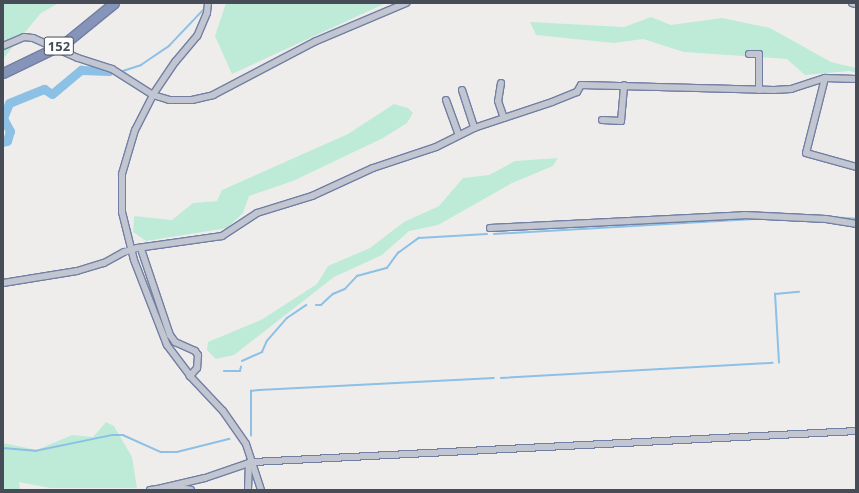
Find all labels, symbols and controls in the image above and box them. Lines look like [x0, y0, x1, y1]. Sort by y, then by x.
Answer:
road number: 152 [43, 35, 75, 57]

